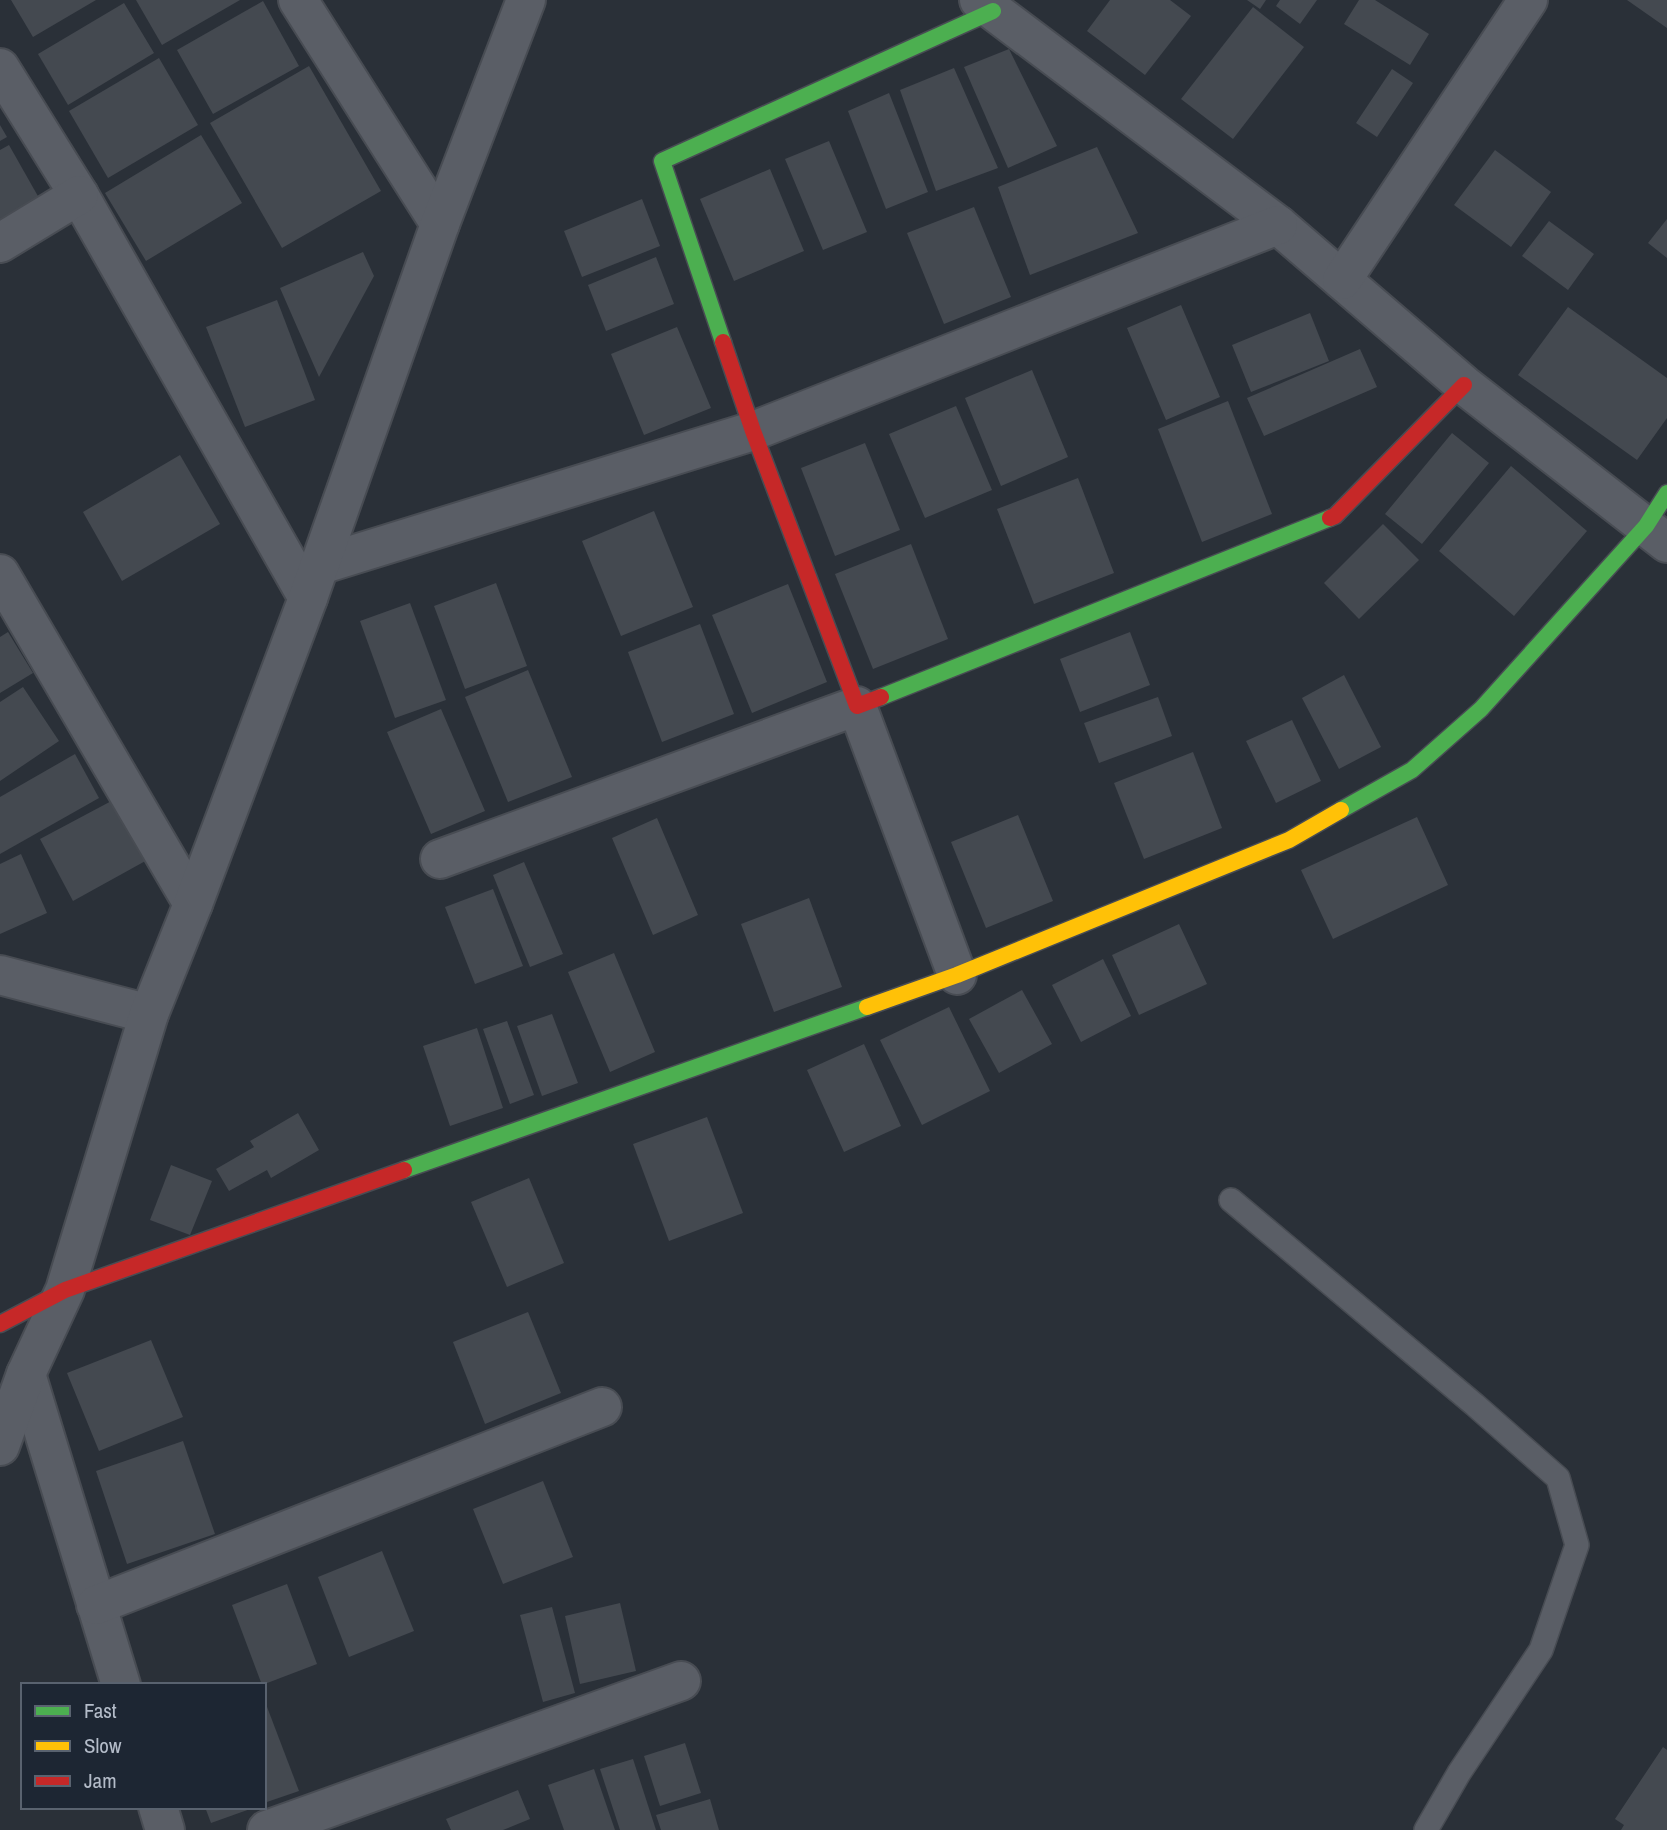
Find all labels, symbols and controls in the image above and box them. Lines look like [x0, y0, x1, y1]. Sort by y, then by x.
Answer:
legend [21, 1683, 266, 1809]
text: Fast [84, 1696, 117, 1725]
text: Slow [84, 1731, 122, 1760]
text: Jam [84, 1766, 117, 1795]

